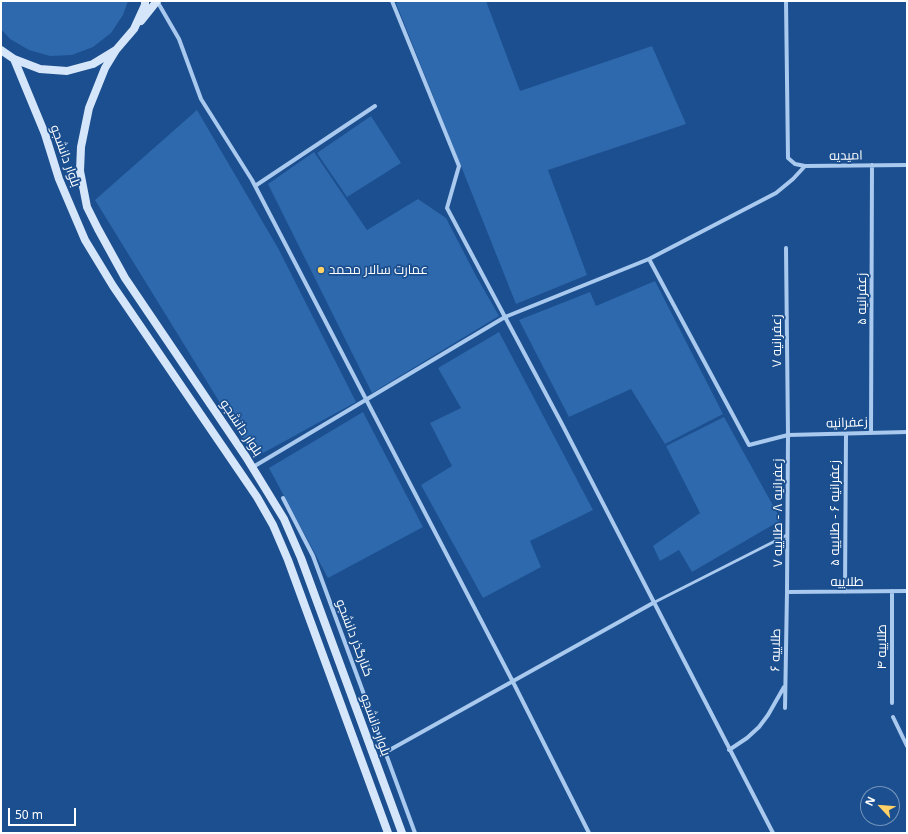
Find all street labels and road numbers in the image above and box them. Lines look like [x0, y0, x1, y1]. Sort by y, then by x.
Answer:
street label: بلوار دانشجو [47, 123, 83, 189]
street label: امیدیه [829, 148, 863, 164]
street label: زعفرانیه ۵ [854, 273, 870, 325]
street label: زعفرانیه ۷ [769, 314, 785, 368]
street label: بلوار دانشجو [216, 397, 266, 459]
street label: زعفرانیه [826, 414, 868, 432]
street label: زعفرانیه ۸ - طلاییه ۷ [770, 459, 786, 567]
street label: زعفرانیه ۶ - طلاییه ۵ [827, 460, 843, 566]
street label: طلاییه [830, 574, 864, 590]
street label: کنارگذر دانشجو [332, 597, 376, 679]
street label: طلاییه ۴ [874, 624, 890, 670]
street label: طلاییه ۶ [768, 628, 784, 672]
street label: بلوار دانشجو [357, 692, 393, 758]

